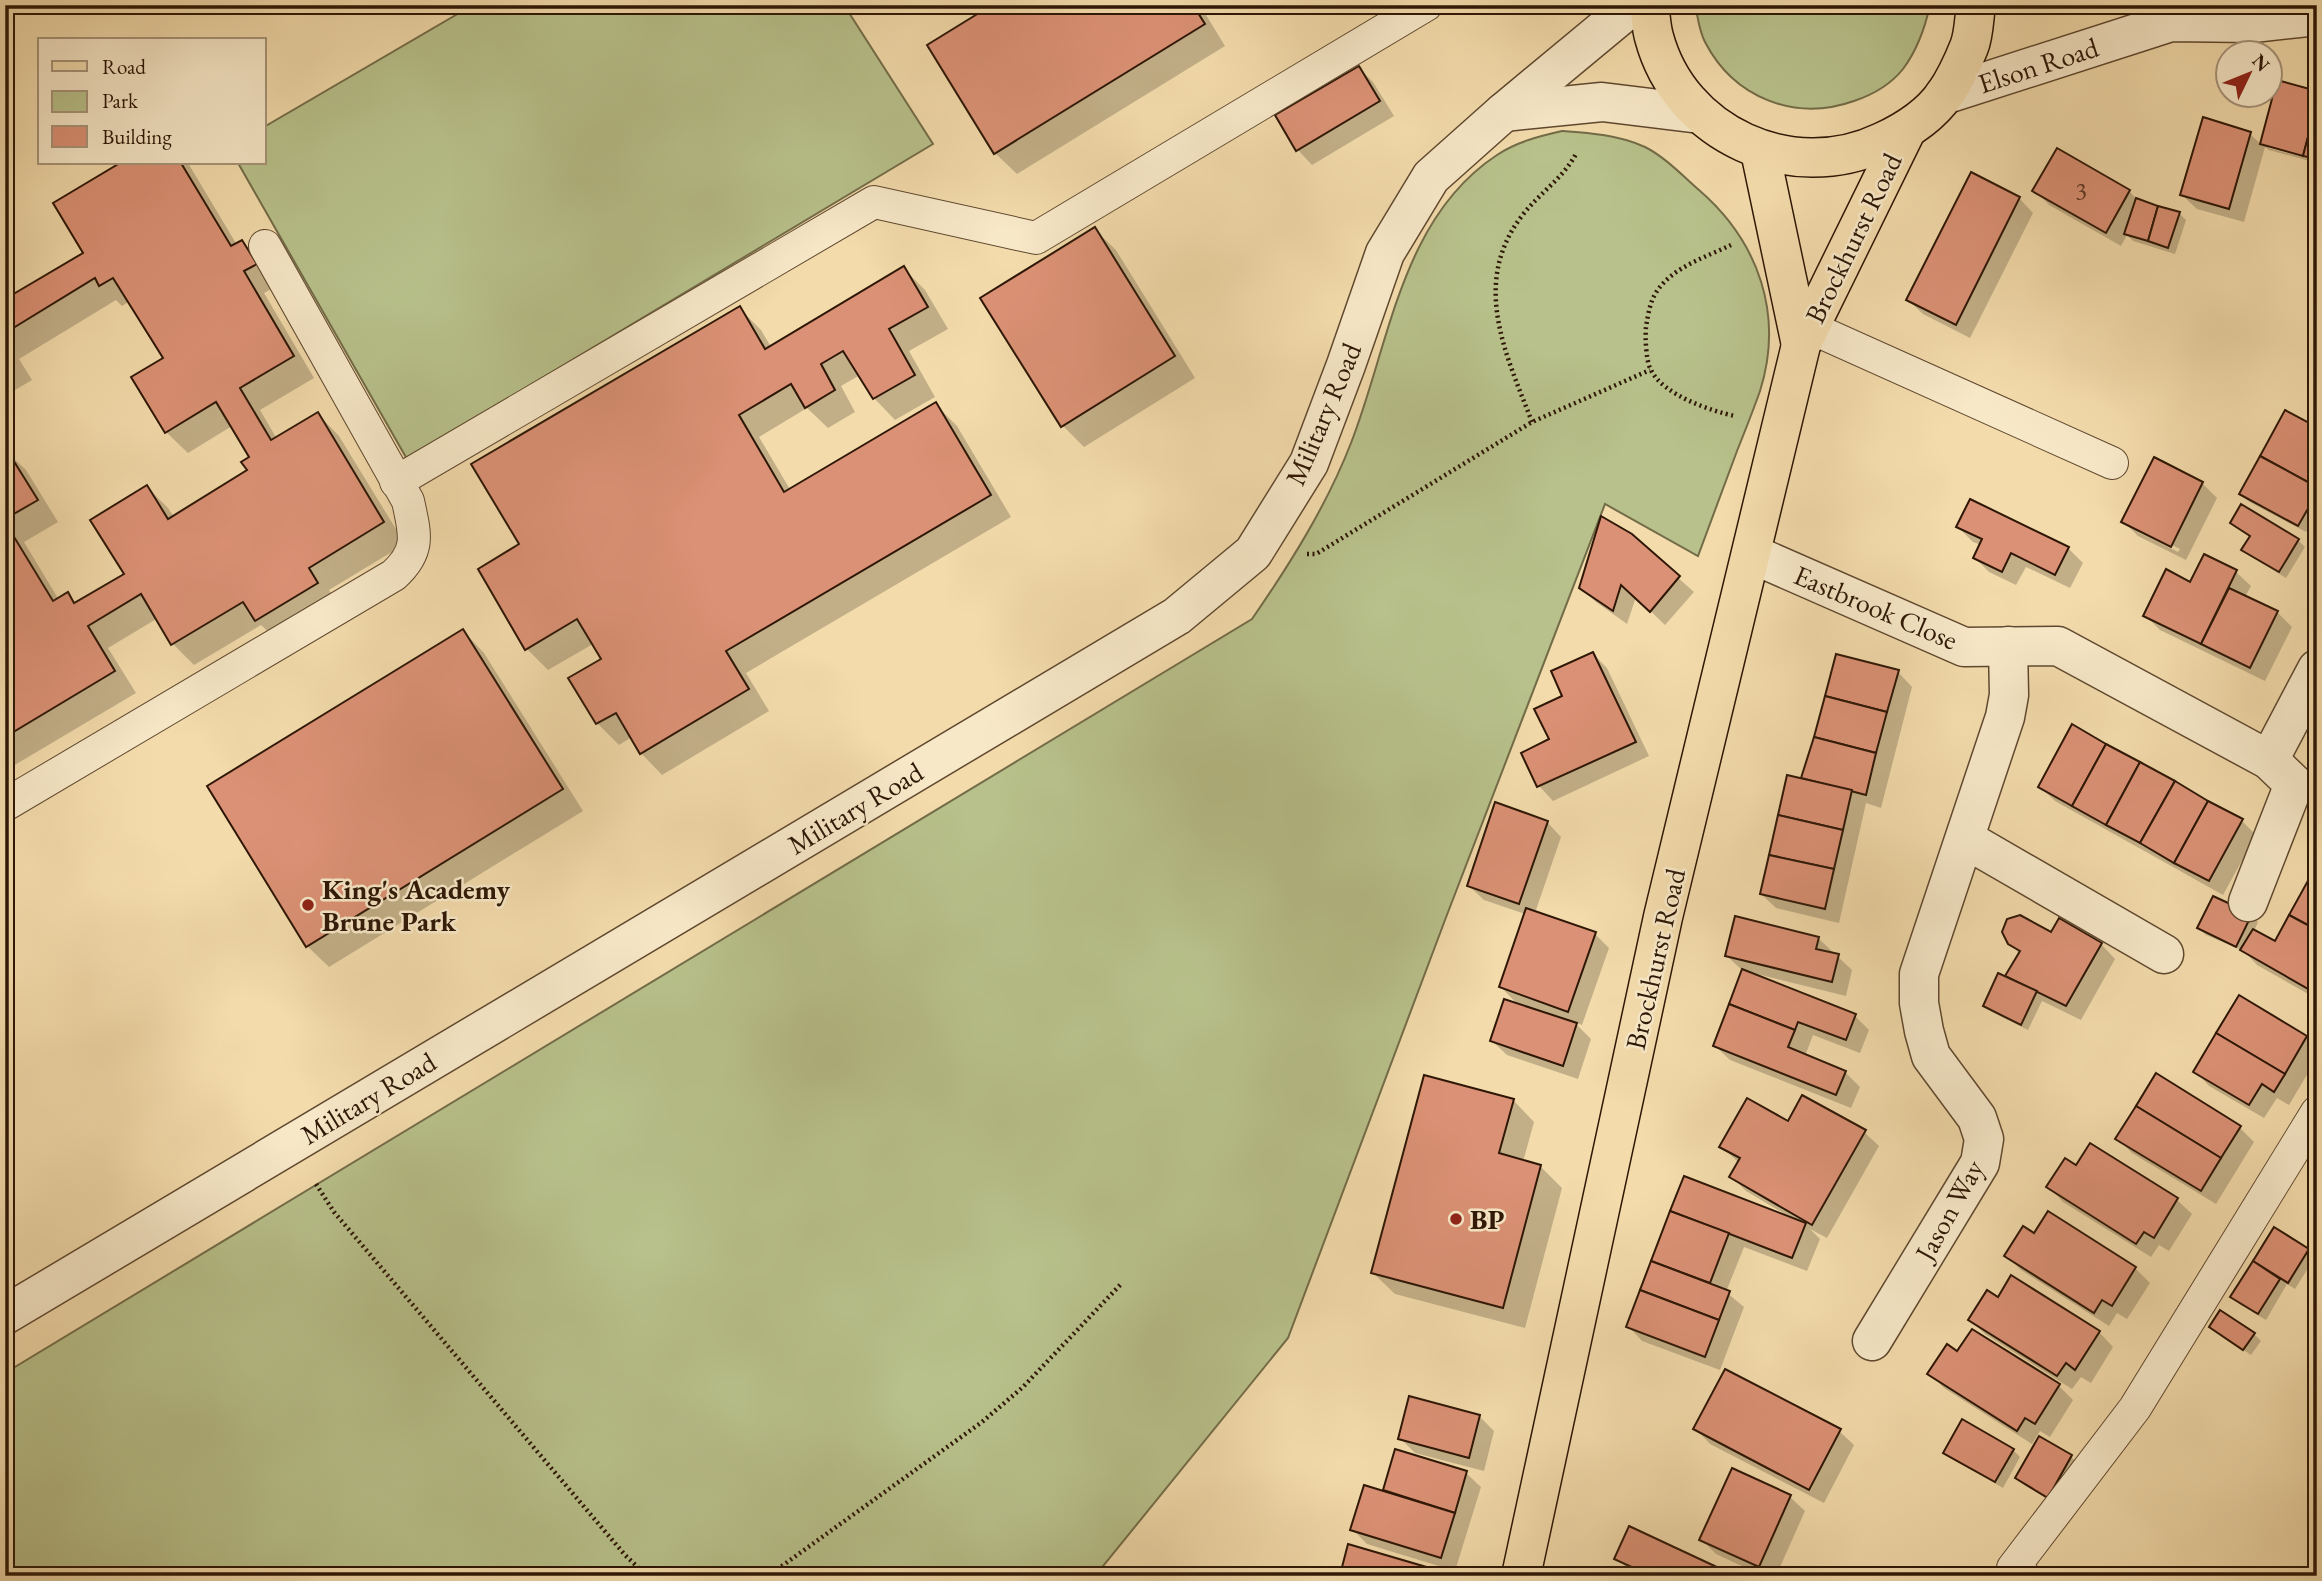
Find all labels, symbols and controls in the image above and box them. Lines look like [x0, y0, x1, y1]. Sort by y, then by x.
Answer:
street label: Elson Road [1973, 28, 2104, 101]
legend [38, 38, 266, 164]
north arrow [2214, 38, 2284, 108]
text: N [2247, 49, 2276, 77]
text: Road [102, 53, 146, 80]
text: Park [102, 87, 139, 114]
text: Building [102, 123, 172, 150]
street label: Brockhurst Road [1796, 146, 1910, 329]
house number: 3 [2075, 175, 2087, 206]
street label: Military Road [1277, 336, 1369, 491]
street label: Eastbrook Close [1789, 556, 1963, 658]
street label: Military Road [781, 753, 930, 862]
street label: Brockhurst Road [1617, 864, 1694, 1053]
place label: King's Academy Brune Park [322, 871, 510, 939]
marker: King's Academy Brune Park [300, 897, 316, 913]
street label: Military Road [294, 1043, 443, 1152]
street label: Jason Way [1906, 1153, 1992, 1269]
place label: BP [1470, 1201, 1505, 1237]
marker: BP [1448, 1211, 1464, 1227]

